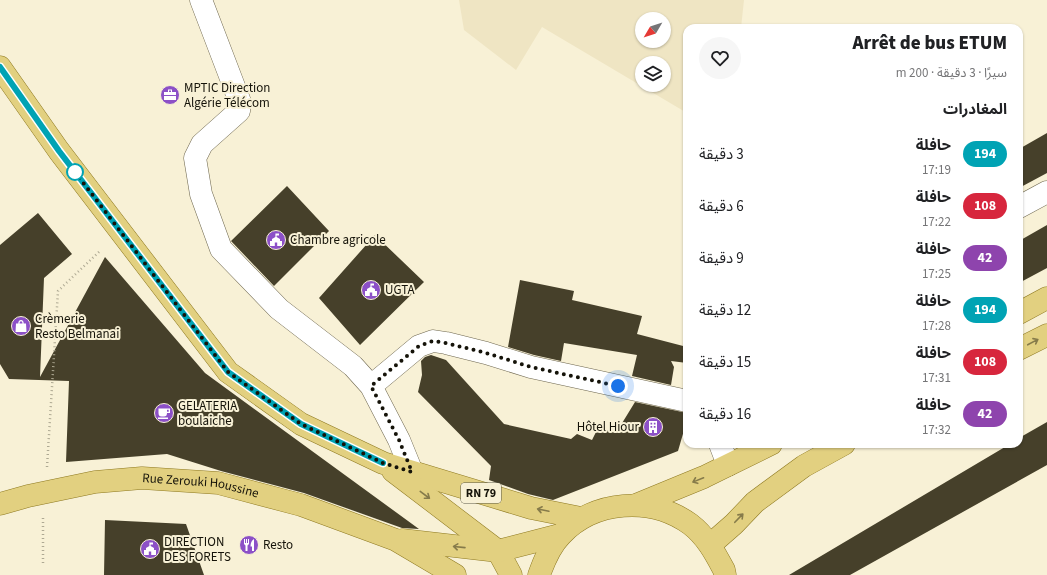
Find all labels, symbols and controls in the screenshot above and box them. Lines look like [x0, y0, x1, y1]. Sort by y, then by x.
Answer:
north arrow [635, 12, 671, 48]
map controls [635, 12, 671, 92]
text: Arrêt de bus ETUM [853, 30, 1007, 57]
button: heart [699, 37, 741, 79]
button: layers [635, 56, 671, 92]
text: سيرًا · 3 دقيقة · 200 m [896, 64, 1007, 82]
place label: MPTIC Direction Algérie Télécom [184, 79, 270, 112]
office icon: MPTIC Direction Algérie Télécom [159, 84, 181, 106]
text: المغادرات [943, 99, 1007, 120]
text: حافلة [916, 135, 951, 156]
text: 3 دقيقة [699, 144, 744, 165]
text: 194 [974, 144, 996, 164]
text: 17:19 [922, 161, 951, 179]
unlabelled marker [66, 163, 84, 181]
text: حافلة [916, 187, 951, 208]
text: 6 دقيقة [699, 196, 744, 217]
text: 108 [974, 196, 996, 216]
text: 17:22 [922, 213, 951, 231]
public building icon: Chambre agricole [265, 229, 287, 251]
place label: Chambre agricole [290, 231, 386, 249]
text: حافلة [916, 239, 951, 260]
text: 9 دقيقة [699, 248, 744, 269]
text: 42 [978, 248, 992, 268]
text: 17:25 [922, 265, 951, 283]
public building icon: UGTA [360, 279, 382, 301]
place label: UGTA [385, 281, 416, 299]
text: حافلة [916, 291, 951, 312]
text: 12 دقيقة [699, 300, 751, 321]
text: 194 [974, 300, 996, 320]
place label: Crèmerie Resto Belmanai [35, 310, 119, 343]
shop icon: Crèmerie Resto Belmanai [10, 315, 32, 337]
text: 17:28 [922, 317, 951, 335]
one-way arrow [1027, 338, 1039, 345]
text: حافلة [916, 343, 951, 364]
text: 15 دقيقة [699, 352, 751, 373]
text: 108 [974, 352, 996, 372]
text: 17:31 [922, 369, 951, 387]
your location [608, 376, 628, 396]
text: حافلة [916, 395, 951, 416]
place label: GELATERIA boulaiche [178, 397, 238, 430]
cafe icon: GELATERIA boulaiche [153, 402, 175, 424]
text: 16 دقيقة [699, 404, 751, 425]
text: 42 [978, 404, 992, 424]
building icon: Hôtel Hiour [642, 416, 664, 438]
place label: Hôtel Hiour [577, 418, 639, 436]
text: 17:32 [922, 421, 951, 439]
street label: Rue Zerouki Houssine [142, 469, 261, 502]
one-way arrow [693, 476, 705, 484]
road number: RN 79 [461, 483, 501, 503]
one-way arrow [419, 491, 430, 500]
one-way arrow [537, 506, 550, 514]
one-way arrow [734, 513, 744, 523]
place label: DIRECTION DES FORETS [164, 533, 231, 566]
restaurant icon: Resto [238, 534, 260, 556]
place label: Resto [263, 536, 293, 554]
public building icon: DIRECTION DES FORETS [139, 538, 161, 560]
one-way arrow [453, 543, 466, 551]

